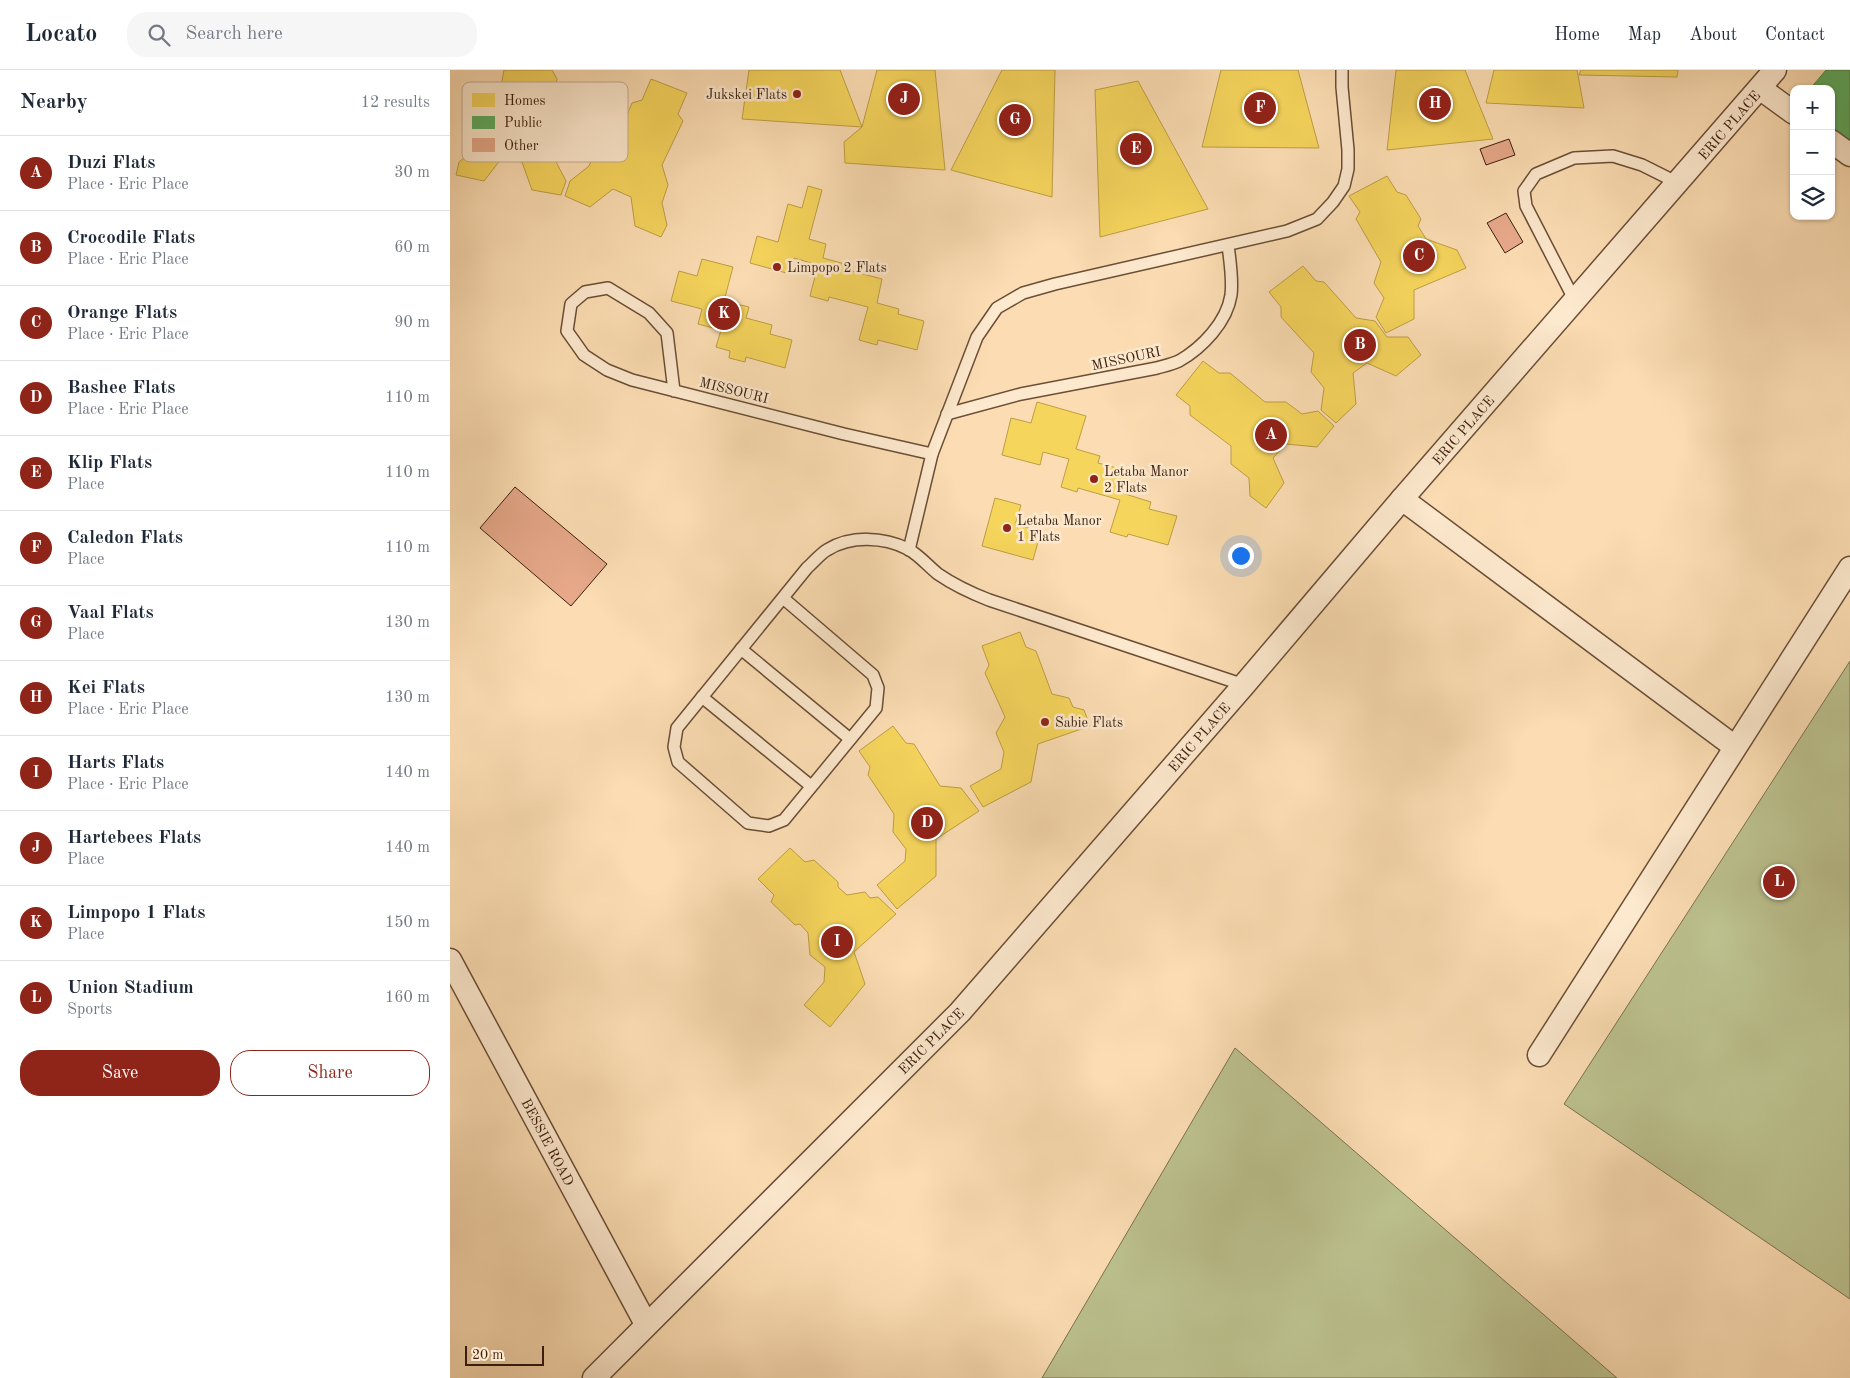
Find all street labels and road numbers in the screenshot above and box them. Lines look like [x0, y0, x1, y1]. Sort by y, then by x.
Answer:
street label: ERIC PLACE [1696, 88, 1763, 163]
street label: MISSOURI [1090, 345, 1162, 373]
street label: MISSOURI [698, 376, 770, 406]
street label: ERIC PLACE [1430, 393, 1497, 468]
street label: ERIC PLACE [1166, 700, 1233, 775]
street label: ERIC PLACE [896, 1006, 967, 1077]
street label: BESSIE ROAD [518, 1097, 576, 1188]

